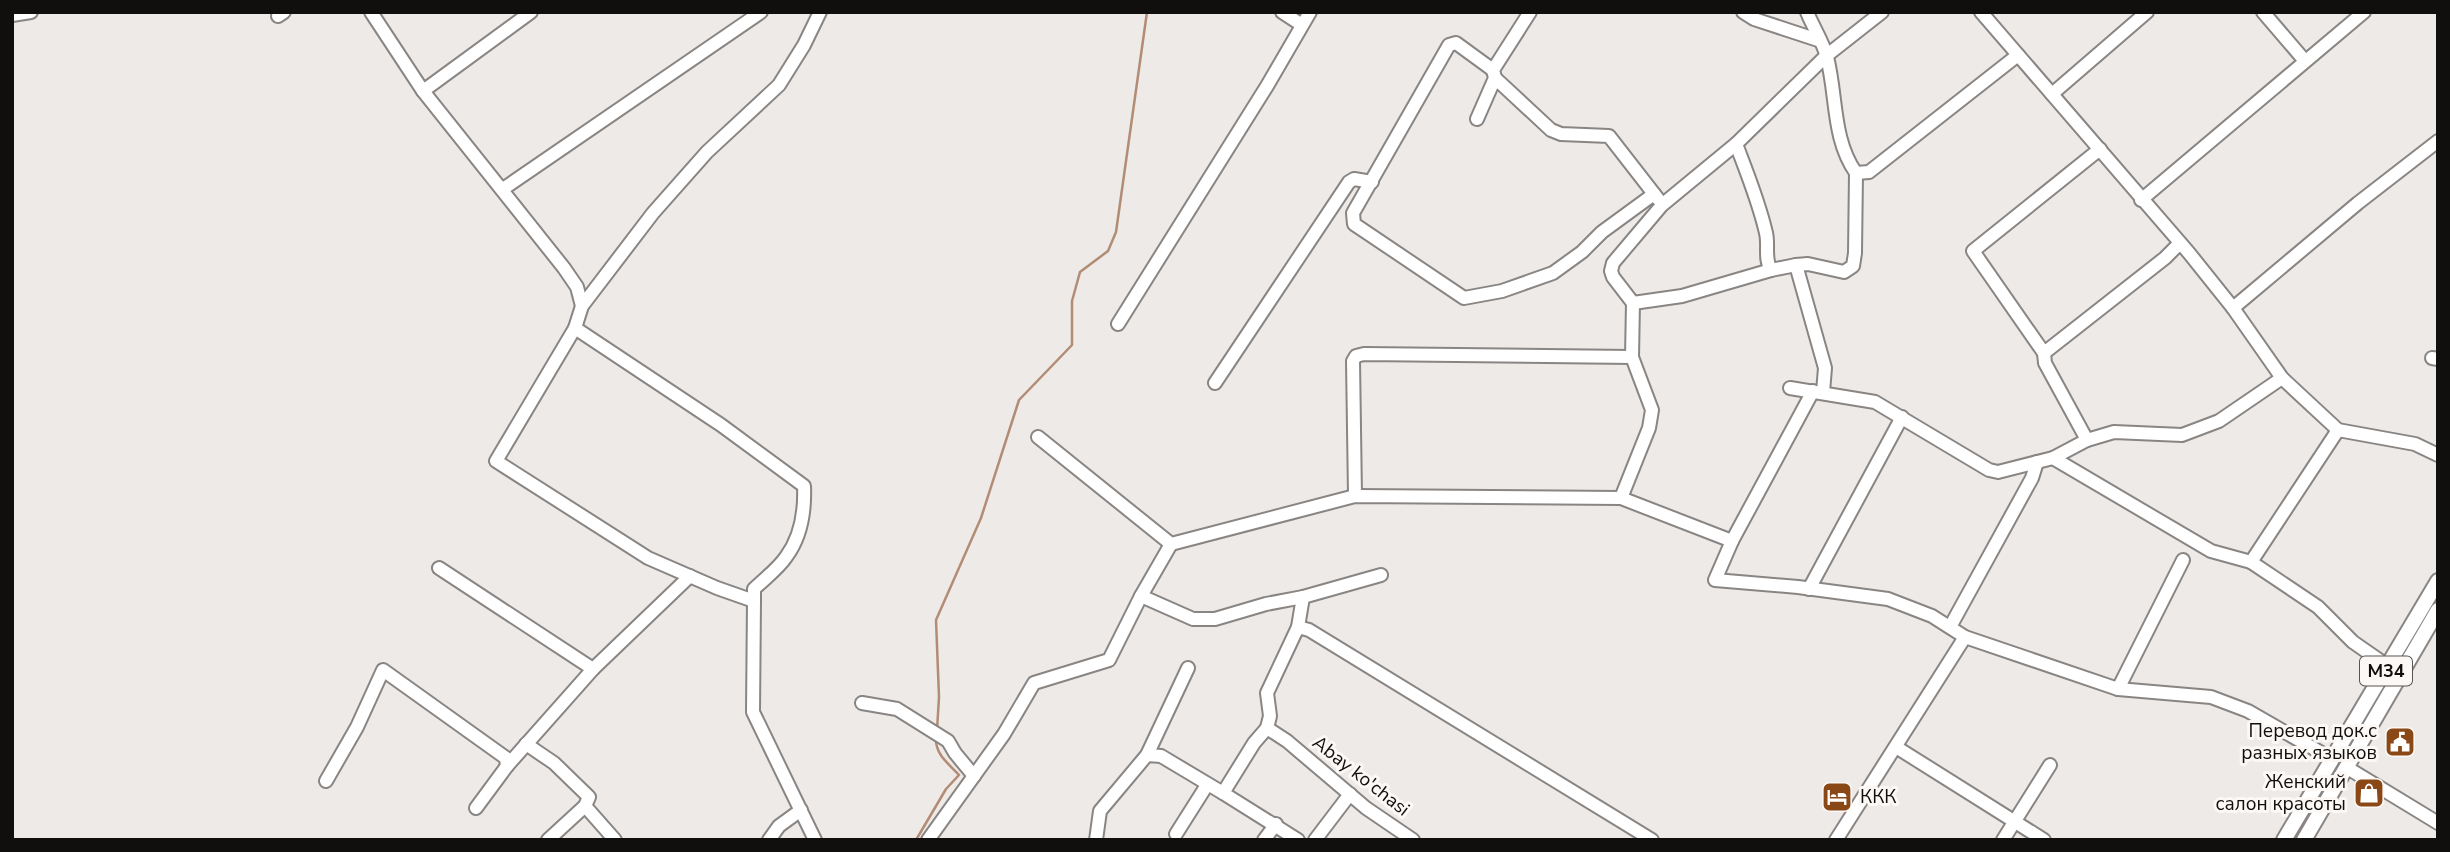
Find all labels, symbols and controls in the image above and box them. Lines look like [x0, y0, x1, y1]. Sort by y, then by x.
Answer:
road number: M34 [2360, 656, 2412, 686]
place label: Перевод док.с разных языков [2241, 718, 2377, 766]
public building icon: Перевод док.с разных языков [2383, 725, 2417, 759]
street label: Abay ko'chasi [1307, 730, 1415, 822]
place label: Женский салон красоты [2216, 769, 2346, 817]
shop icon: Женский салон красоты [2352, 776, 2386, 810]
hotel icon: ККК [1820, 780, 1854, 814]
place label: ККК [1860, 784, 1897, 810]

